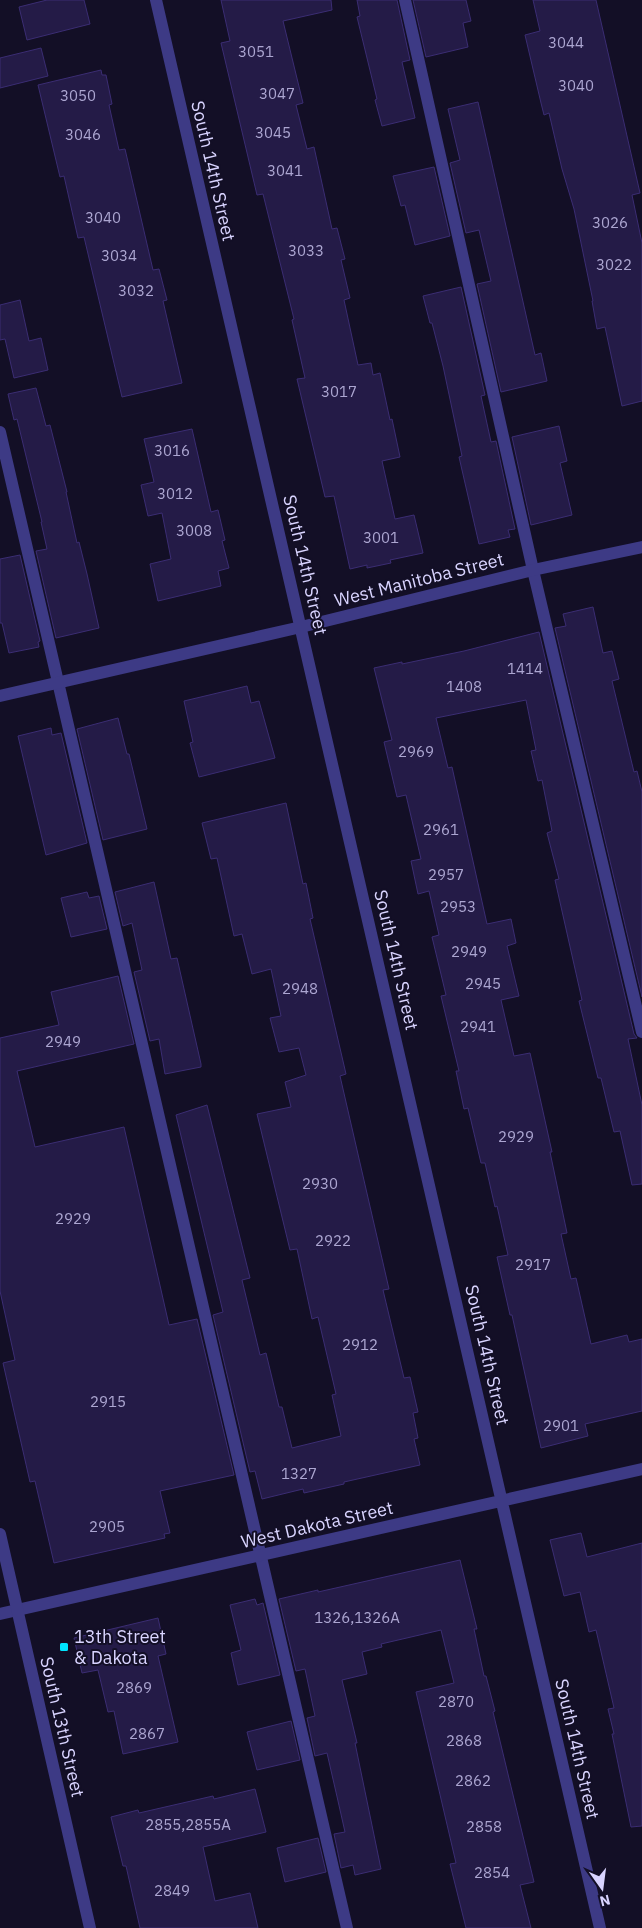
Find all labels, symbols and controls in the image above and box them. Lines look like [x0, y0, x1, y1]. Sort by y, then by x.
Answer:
house number: 3044 [548, 33, 584, 52]
house number: 3051 [238, 42, 274, 61]
house number: 3040 [558, 76, 594, 95]
house number: 3047 [259, 84, 295, 103]
house number: 3050 [60, 86, 96, 105]
street label: South 14th Street [186, 98, 241, 243]
house number: 3045 [255, 123, 291, 142]
house number: 3046 [65, 125, 101, 144]
house number: 3041 [267, 161, 303, 180]
house number: 3040 [85, 208, 121, 227]
house number: 3026 [592, 213, 628, 232]
house number: 3033 [288, 241, 324, 260]
house number: 3034 [101, 246, 137, 265]
house number: 3022 [596, 255, 632, 274]
house number: 3032 [118, 281, 154, 300]
house number: 3017 [321, 382, 357, 401]
house number: 3016 [154, 441, 190, 460]
house number: 3012 [157, 484, 193, 503]
street label: South 14th Street [278, 492, 333, 637]
house number: 3008 [176, 521, 212, 540]
house number: 3001 [363, 528, 399, 547]
street label: West Manitoba Street [332, 547, 506, 612]
house number: 1414 [507, 659, 543, 678]
house number: 1408 [446, 677, 482, 696]
house number: 2969 [398, 742, 434, 761]
house number: 2961 [423, 820, 459, 839]
house number: 2957 [428, 865, 464, 884]
street label: South 14th Street [369, 887, 424, 1032]
house number: 2953 [440, 897, 476, 916]
house number: 2949 [451, 942, 487, 961]
house number: 2945 [465, 974, 501, 993]
house number: 2948 [282, 979, 318, 998]
house number: 2941 [460, 1017, 496, 1036]
house number: 2949 [45, 1032, 81, 1051]
house number: 2929 [498, 1127, 534, 1146]
house number: 2930 [302, 1174, 338, 1193]
house number: 2929 [55, 1209, 91, 1228]
house number: 2922 [315, 1231, 351, 1250]
house number: 2917 [515, 1255, 551, 1274]
street label: South 14th Street [460, 1282, 515, 1427]
house number: 2912 [342, 1335, 378, 1354]
house number: 2915 [90, 1392, 126, 1411]
house number: 2901 [543, 1416, 579, 1435]
house number: 1327 [281, 1464, 317, 1483]
street label: West Dakota Street [239, 1496, 395, 1553]
house number: 2905 [89, 1517, 125, 1536]
house number: 1326,1326A [314, 1608, 400, 1627]
place label: 13th Street & Dakota [74, 1625, 166, 1669]
marker: 13th Street & Dakota [58, 1641, 70, 1653]
street label: South 13th Street [35, 1654, 90, 1799]
street label: South 14th Street [550, 1676, 605, 1821]
house number: 2869 [116, 1678, 152, 1697]
house number: 2870 [438, 1692, 474, 1711]
house number: 2867 [129, 1724, 165, 1743]
house number: 2868 [446, 1731, 482, 1750]
house number: 2862 [455, 1771, 491, 1790]
house number: 2855,2855A [145, 1815, 231, 1834]
house number: 2858 [466, 1817, 502, 1836]
house number: 2854 [474, 1863, 510, 1882]
north arrow [577, 1863, 627, 1913]
house number: 2849 [154, 1881, 190, 1900]
text: N [598, 1891, 612, 1911]

